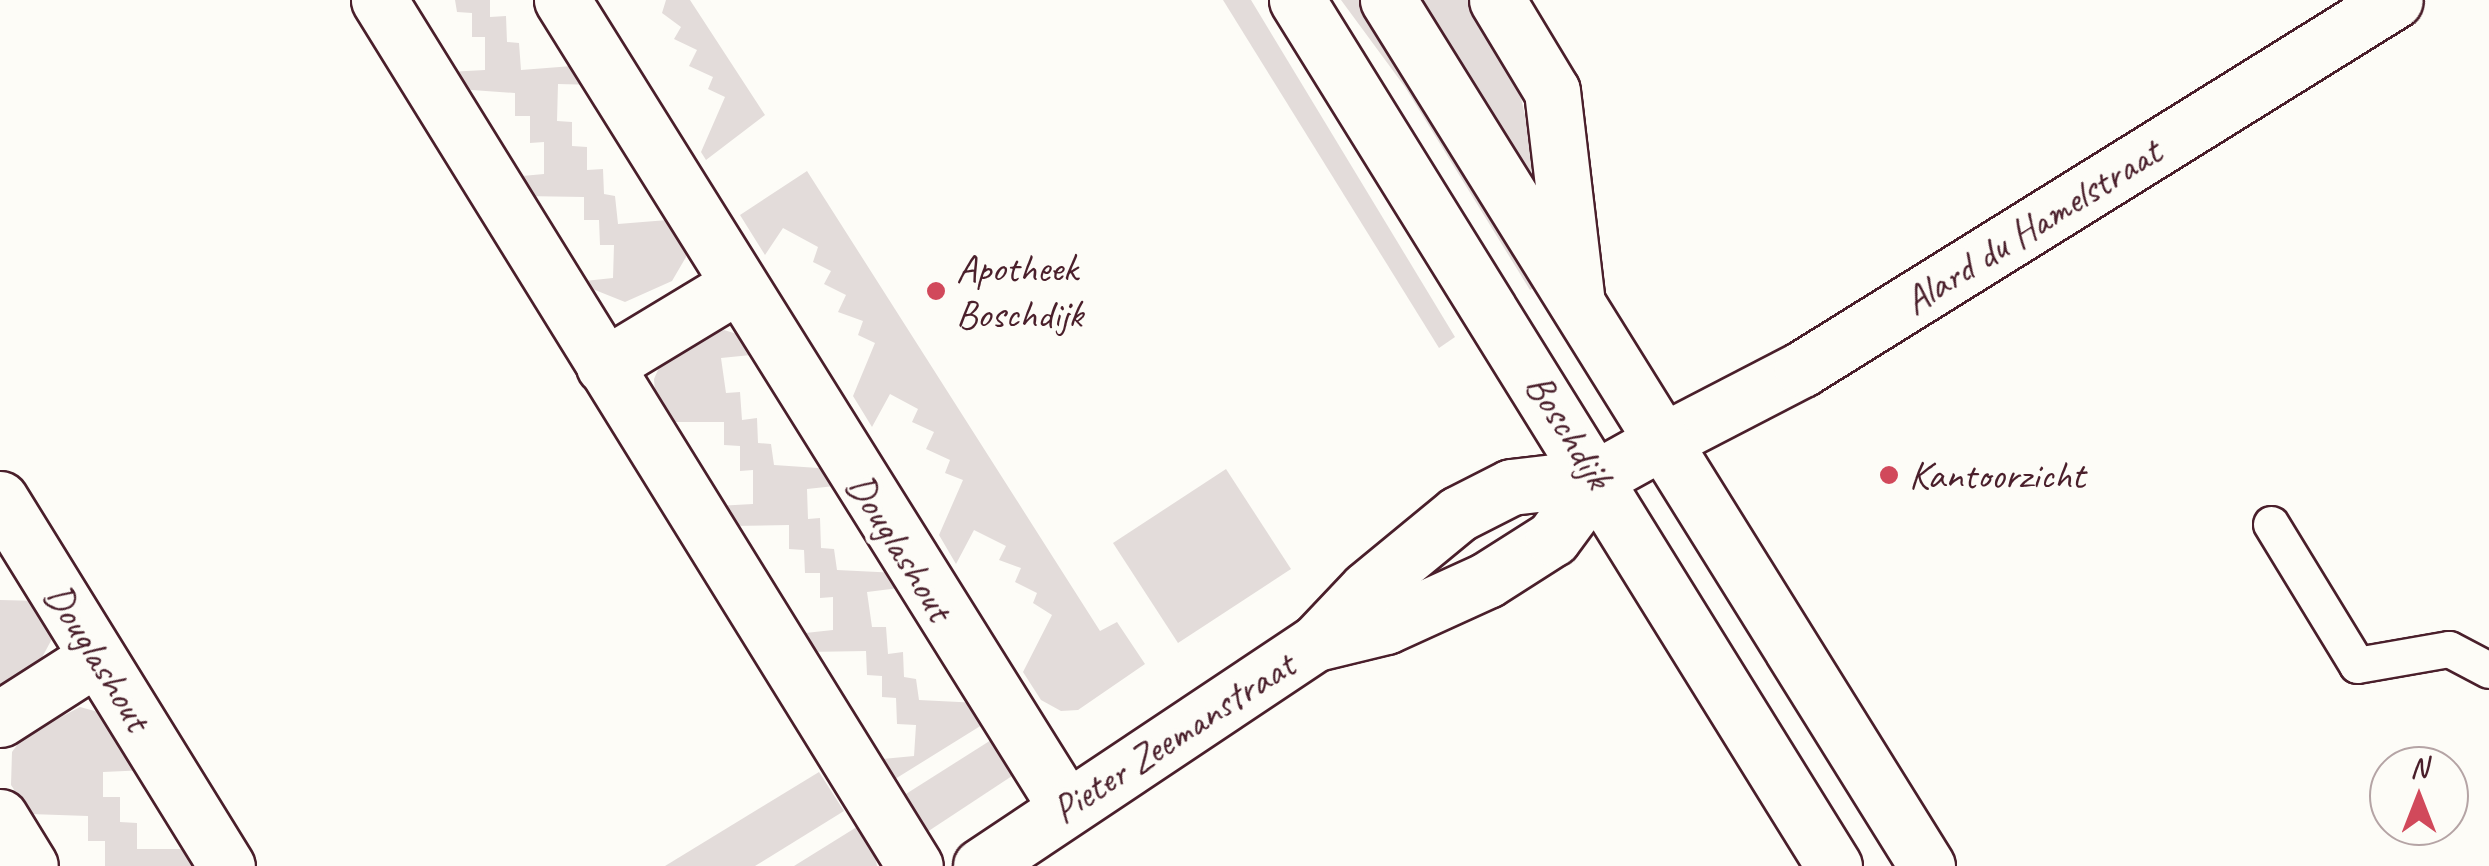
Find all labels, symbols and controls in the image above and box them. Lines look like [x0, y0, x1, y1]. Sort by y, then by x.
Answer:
street label: Alard du Hamelstraat [1894, 128, 2170, 324]
place label: Apotheek Boschdijk [956, 244, 1083, 338]
marker: Apotheek Boschdijk [925, 280, 947, 302]
street label: Boschdijk [1515, 365, 1623, 497]
place label: Kantoorzicht [1909, 451, 2085, 499]
marker: Kantoorzicht [1878, 464, 1900, 486]
street label: Douglashout [836, 465, 964, 629]
street label: Douglashout [34, 575, 162, 739]
street label: Pieter Zeemanstraat [1043, 641, 1303, 833]
north arrow [2369, 746, 2469, 846]
text: N [2410, 750, 2428, 785]

